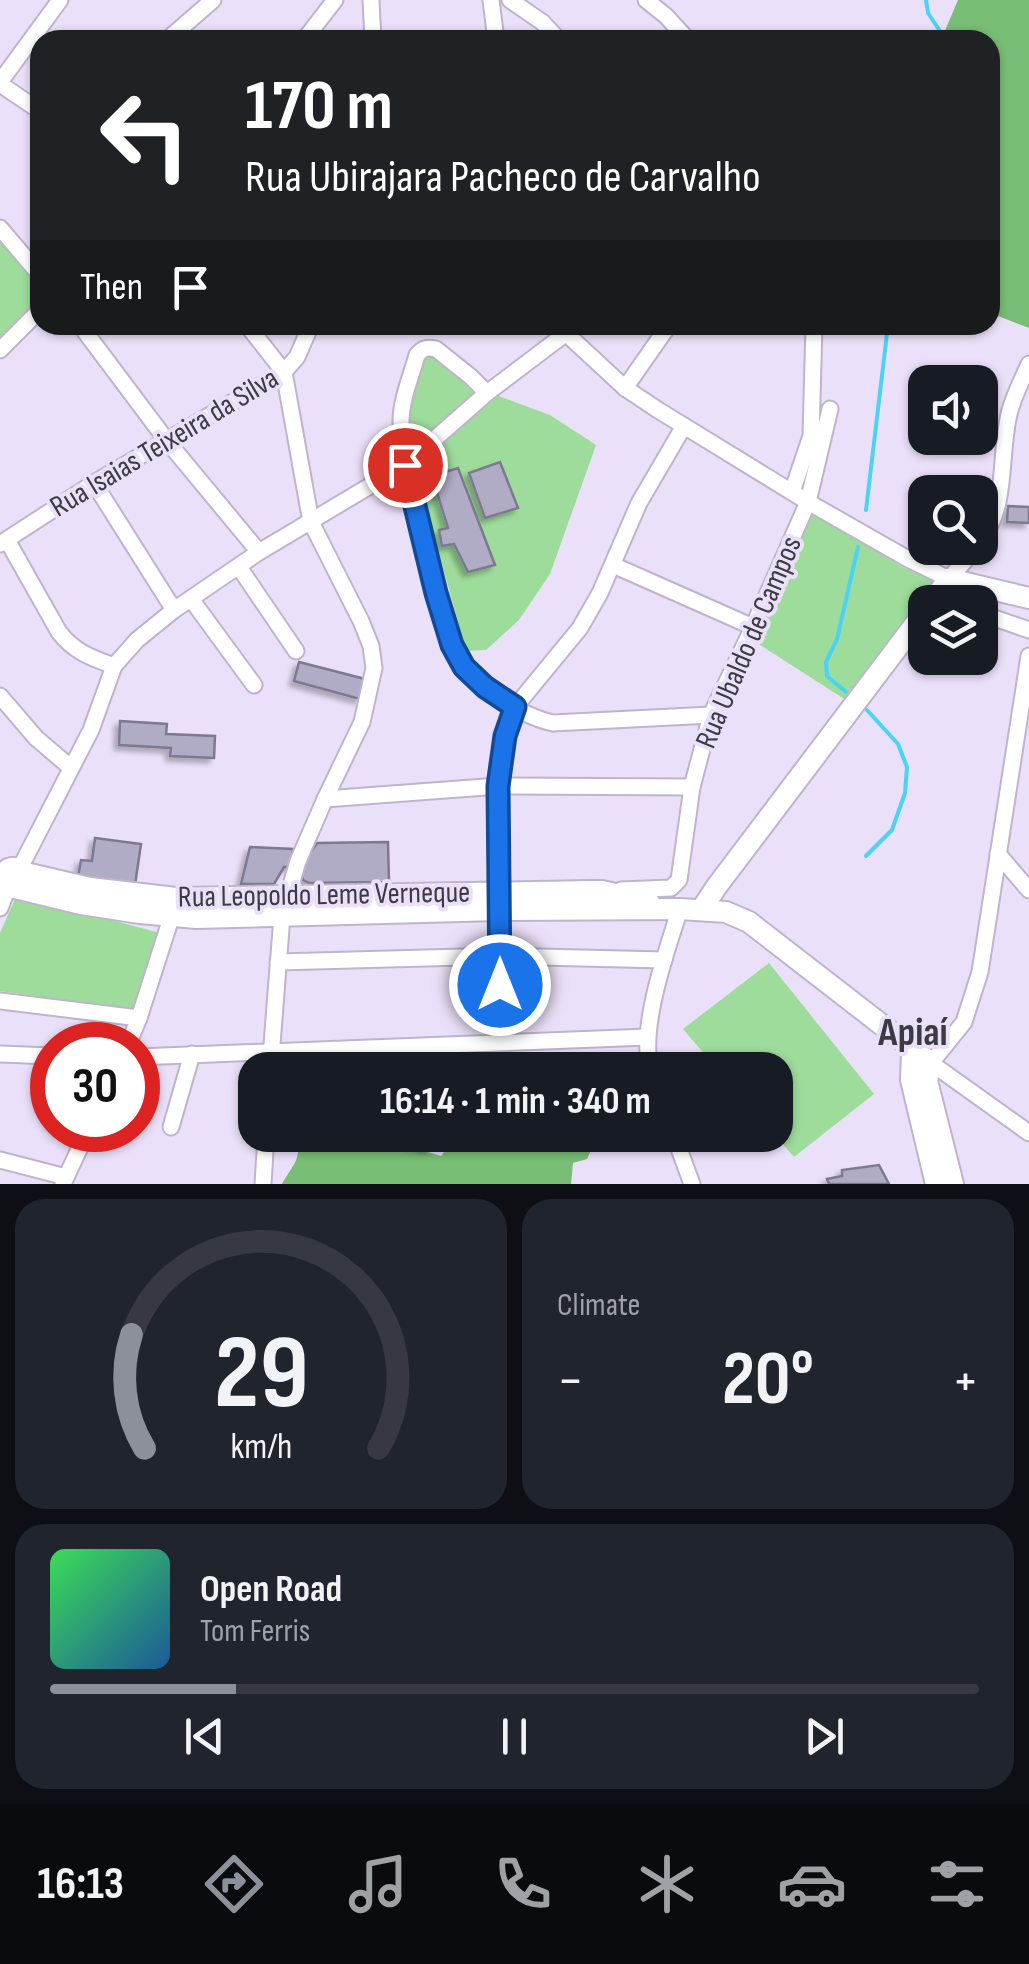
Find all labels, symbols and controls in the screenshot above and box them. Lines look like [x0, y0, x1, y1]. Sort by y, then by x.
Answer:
text: 170 m [245, 65, 393, 149]
icon: left [80, 70, 210, 200]
text: Rua Ubirajara Pacheco de Carvalho [245, 150, 761, 205]
icon: arrive [163, 260, 218, 315]
text: Then [80, 265, 143, 310]
street label: Rua Isaias Teixeira da Silva [44, 361, 285, 525]
map controls [908, 365, 998, 675]
button: sound [908, 365, 998, 455]
pin [363, 423, 448, 508]
icon: arrive [378, 438, 433, 493]
button: search [908, 475, 998, 565]
street label: Rua Ubaldo de Campos [688, 531, 810, 754]
button: layers [908, 585, 998, 675]
street label: Rua Leopoldo Leme Verneque [178, 874, 470, 916]
position arrow [448, 933, 552, 1037]
district label: Apiaí [877, 1009, 949, 1057]
speed limit sign: 30 [30, 1022, 160, 1152]
text: 16:14 · 1 min · 340 m [380, 1079, 651, 1124]
text: Climate [557, 1286, 640, 1325]
text: 29 [214, 1312, 308, 1437]
text: 20° [722, 1335, 814, 1426]
text: − [557, 1348, 584, 1415]
text: + [952, 1348, 979, 1415]
text: km/h [230, 1426, 292, 1469]
text: Open Road [200, 1567, 342, 1612]
text: Tom Ferris [200, 1612, 310, 1651]
icon: previous [177, 1709, 232, 1764]
icon: pause [487, 1709, 542, 1764]
icon: next [797, 1709, 852, 1764]
icon: directions [199, 1849, 269, 1919]
icon: music [343, 1849, 413, 1919]
icon: phone [488, 1849, 558, 1919]
icon: climate [632, 1849, 702, 1919]
icon: car [777, 1849, 847, 1919]
icon: filters [922, 1849, 992, 1919]
text: 16:13 [37, 1857, 124, 1912]

